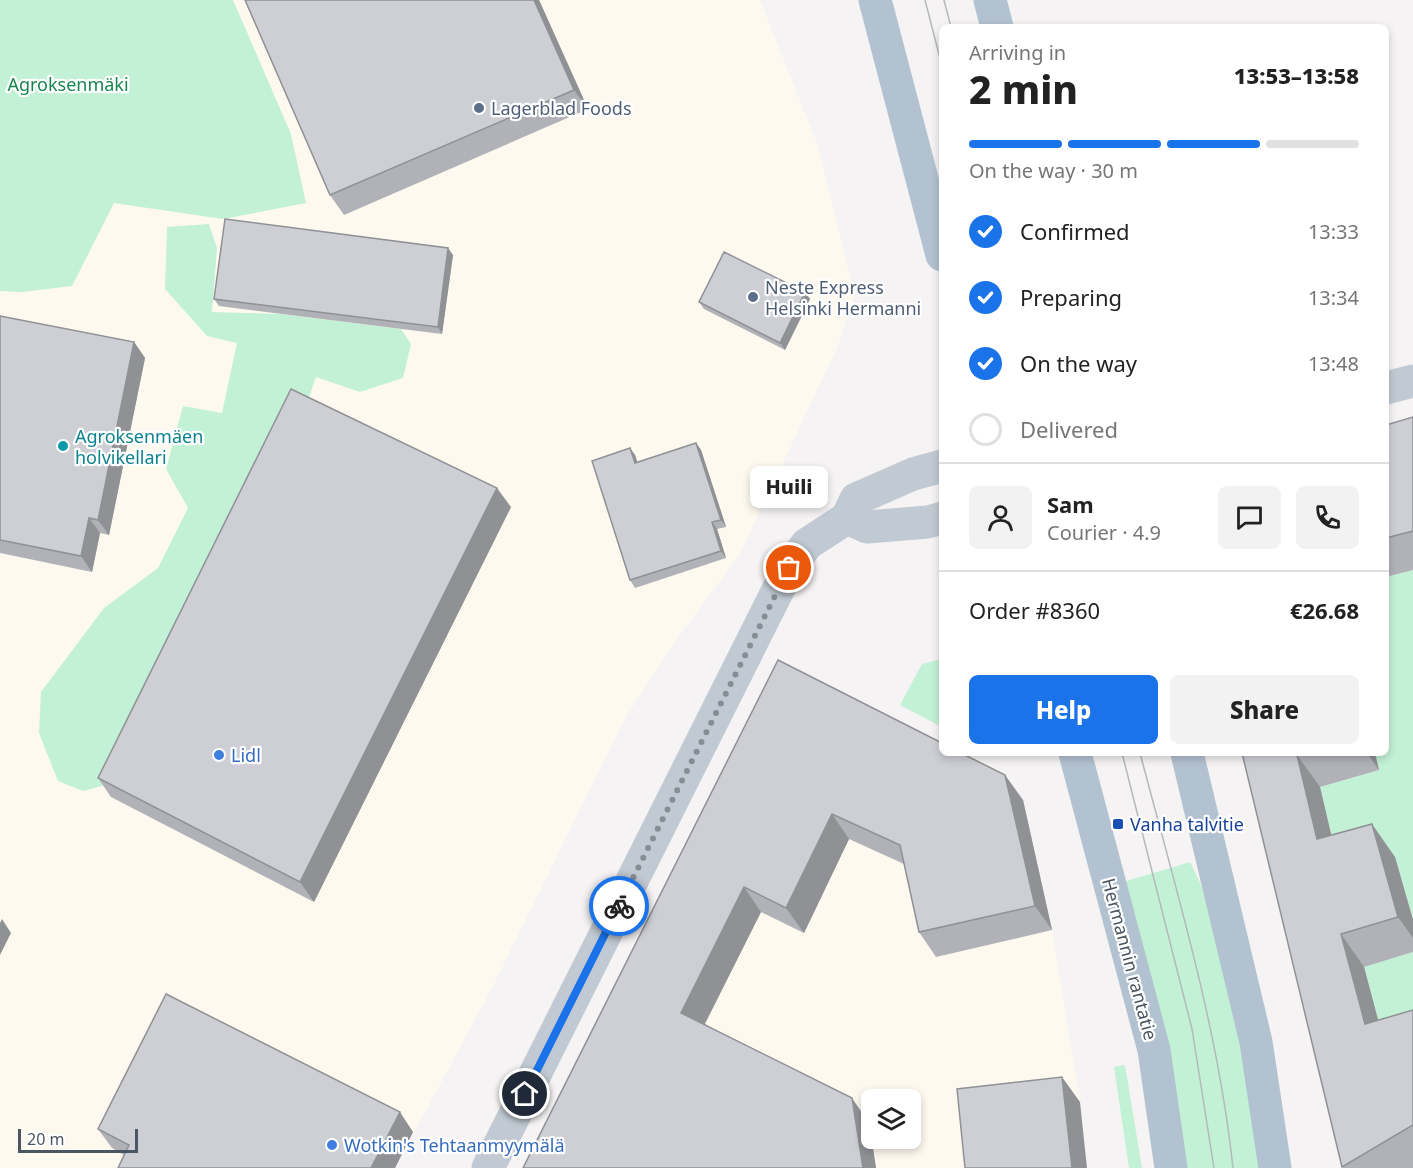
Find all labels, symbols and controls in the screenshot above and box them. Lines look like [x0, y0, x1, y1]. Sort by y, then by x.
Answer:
text: Arriving in [969, 39, 1066, 66]
text: 13:53–13:58 [1234, 60, 1359, 90]
text: 2 min [969, 62, 1078, 115]
park label: Agroksenmäki [7, 72, 129, 96]
place label: Lagerblad Foods [491, 96, 632, 120]
marker: Lagerblad Foods [472, 101, 486, 115]
text: On the way · 30 m [969, 157, 1138, 184]
icon: check [969, 215, 1002, 248]
text: Confirmed [1020, 216, 1130, 246]
text: 13:33 [1308, 218, 1359, 245]
place label: Neste Express Helsinki Hermanni [765, 275, 921, 320]
icon: check [969, 281, 1002, 314]
text: Preparing [1020, 282, 1122, 312]
text: 13:34 [1308, 284, 1359, 311]
marker: Neste Express Helsinki Hermanni [746, 290, 760, 304]
icon: check [969, 347, 1002, 380]
text: On the way [1020, 348, 1137, 378]
text: 13:48 [1308, 350, 1359, 377]
text: Delivered [1020, 414, 1118, 444]
place label: Agroksenmäen holvikellari [75, 424, 203, 469]
marker: Agroksenmäen holvikellari [56, 439, 70, 453]
callout: Huili [750, 466, 828, 508]
text: Huili [765, 473, 813, 500]
button: person [969, 486, 1032, 549]
button: chat [1218, 486, 1281, 549]
button: phone [1296, 486, 1359, 549]
text: Sam [1047, 489, 1094, 519]
text: Courier · 4.9 [1047, 519, 1161, 546]
pin [763, 542, 814, 593]
icon: bag [772, 551, 805, 584]
text: Order #8360 [969, 595, 1100, 625]
text: €26.68 [1290, 595, 1359, 625]
button: Help [969, 675, 1158, 744]
button: Share [1170, 675, 1359, 744]
place label: Lidl [231, 743, 261, 767]
marker: Lidl [212, 748, 226, 762]
place label: Vanha talvitie [1130, 812, 1244, 836]
marker: Vanha talvitie [1111, 817, 1125, 831]
street label: Hermannin rantatie [1097, 875, 1163, 1043]
courier [589, 876, 649, 936]
icon: bike [603, 890, 636, 923]
pin [499, 1068, 550, 1119]
icon: home [508, 1077, 541, 1110]
map controls [861, 1089, 921, 1149]
button: layers [861, 1089, 921, 1149]
scale bar [18, 1126, 138, 1154]
text: 20 m [27, 1128, 64, 1150]
place label: Wotkin's Tehtaanmyymälä [344, 1133, 564, 1157]
marker: Wotkin's Tehtaanmyymälä [325, 1138, 339, 1152]

